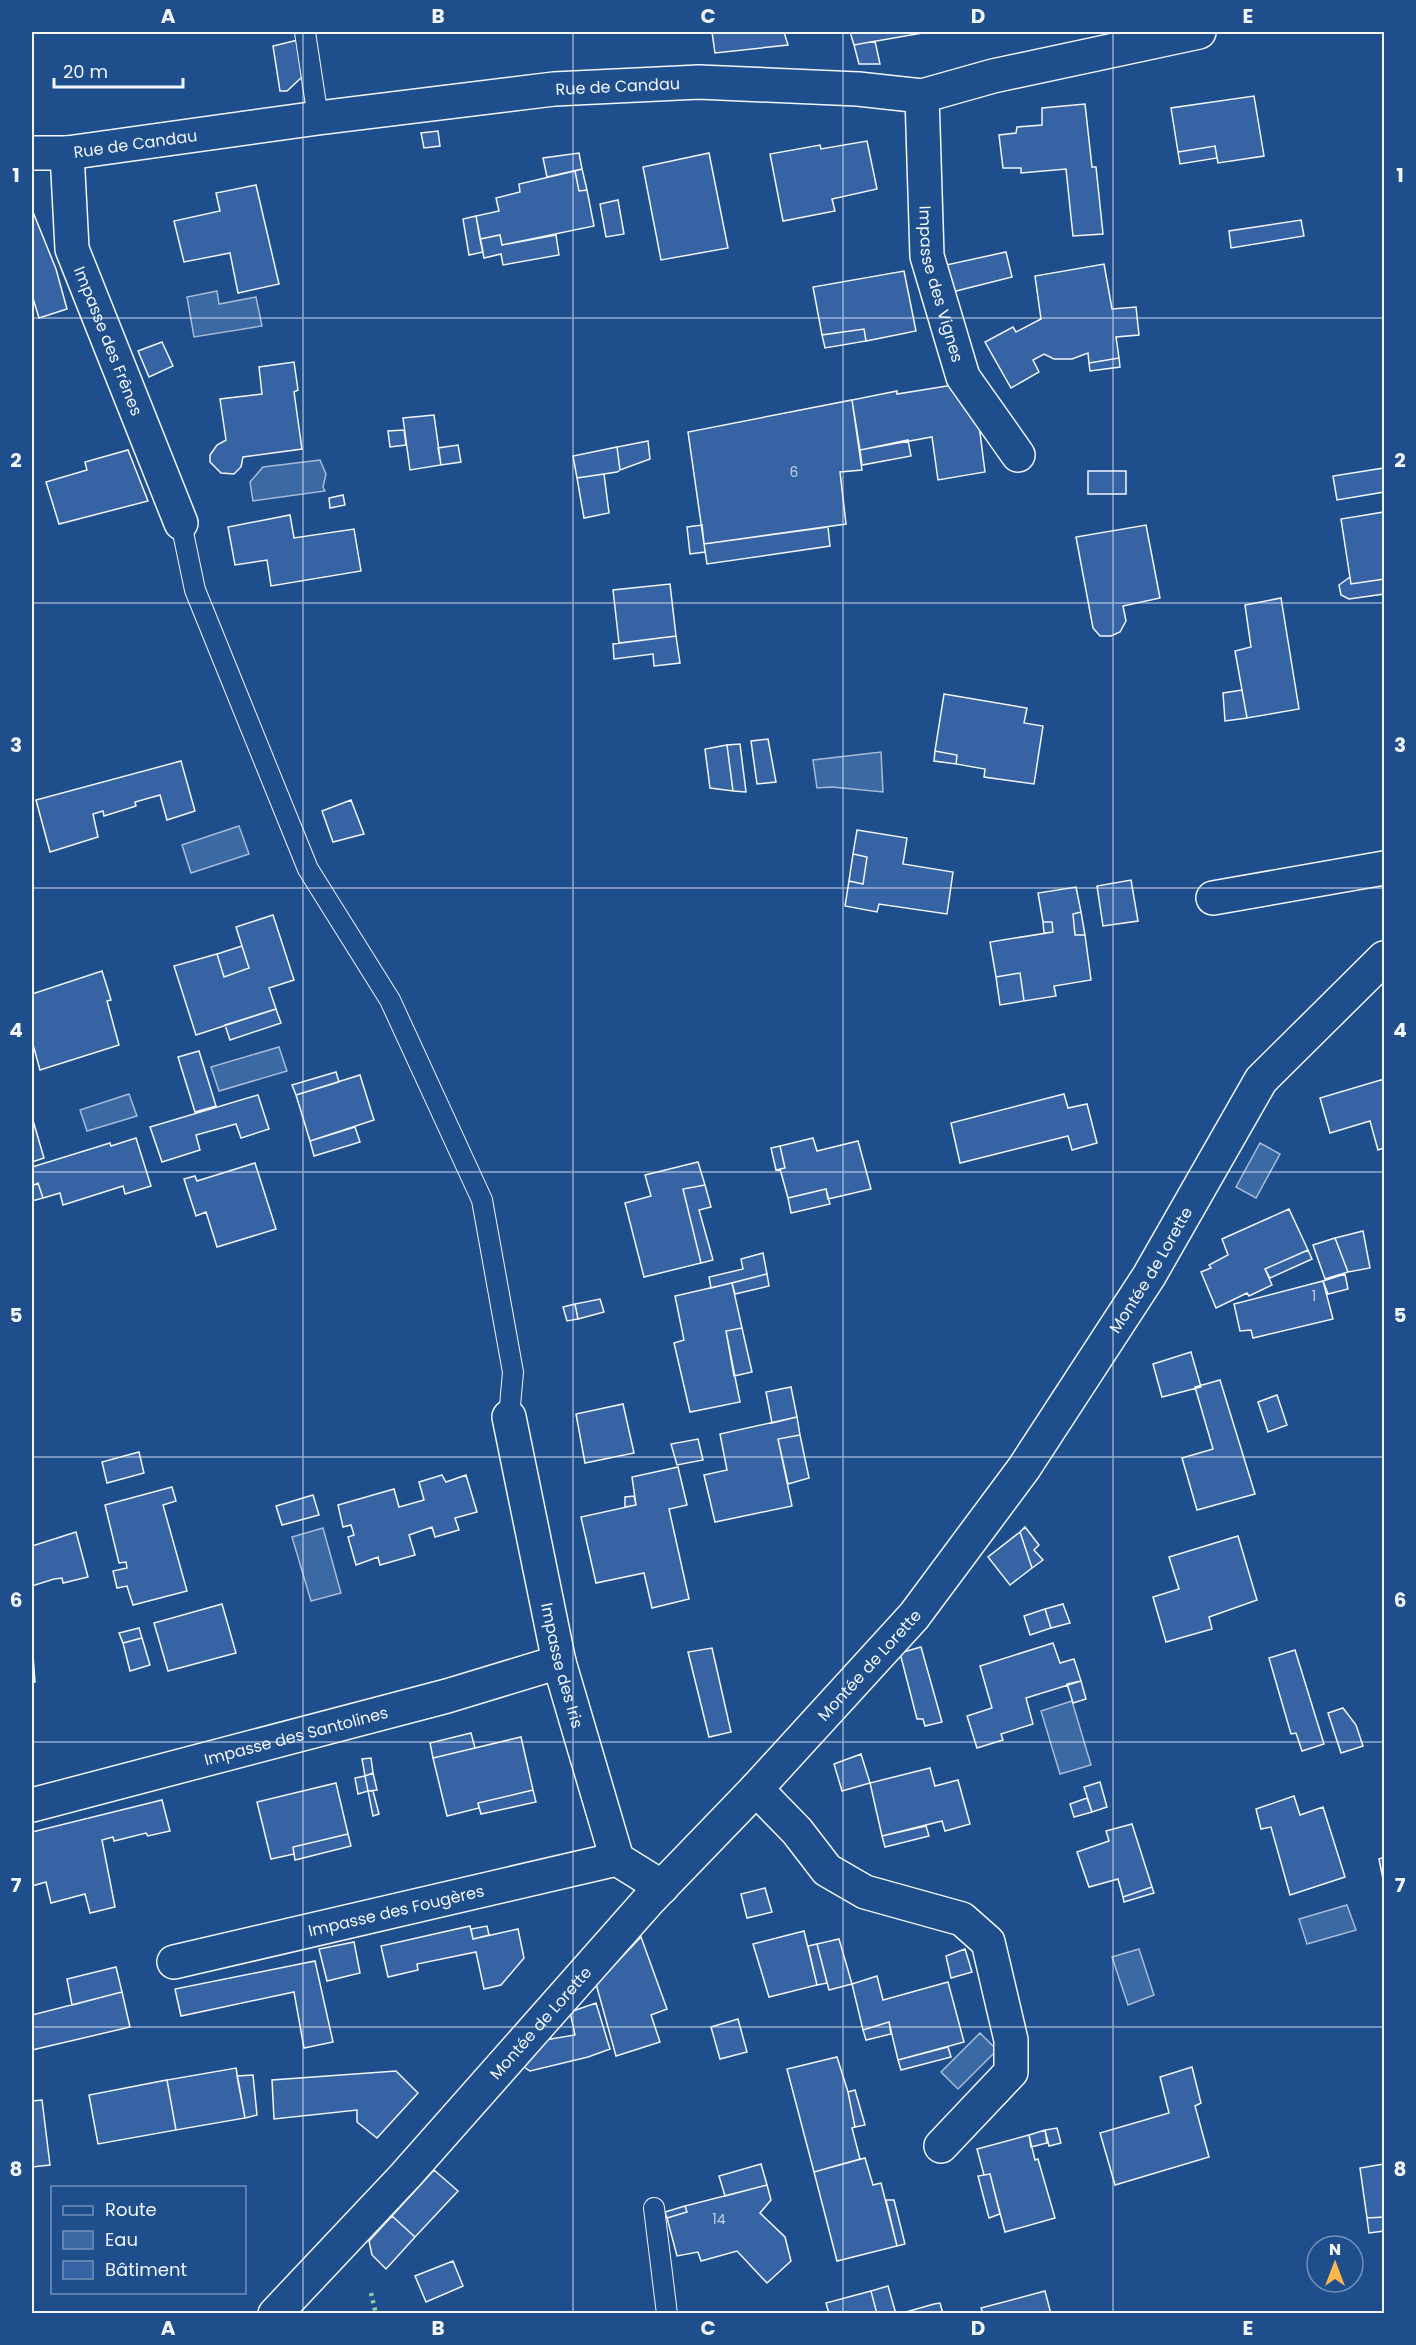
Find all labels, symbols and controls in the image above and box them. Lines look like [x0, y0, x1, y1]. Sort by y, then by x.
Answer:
text: A [161, 2, 176, 30]
text: B [431, 2, 445, 30]
text: C [700, 2, 716, 30]
text: D [971, 2, 985, 30]
text: E [1243, 2, 1253, 30]
scale bar [54, 51, 183, 89]
text: 20 m [63, 59, 108, 84]
street label: Rue de Candau [555, 71, 680, 100]
street label: Rue de Candau [72, 123, 199, 163]
text: 1 [12, 161, 20, 189]
text: 1 [1396, 161, 1404, 189]
street label: Impasse des Vignes [914, 205, 969, 365]
street label: Impasse des Frênes [68, 263, 149, 419]
text: 2 [10, 446, 22, 474]
text: 2 [1394, 446, 1406, 474]
house number: 6 [790, 462, 799, 482]
text: 3 [10, 731, 22, 759]
text: 3 [1394, 731, 1406, 759]
text: 4 [9, 1016, 23, 1044]
text: 4 [1393, 1016, 1407, 1044]
street label: Montée de Lorette [1103, 1203, 1198, 1338]
house number: 1 [1312, 1286, 1316, 1306]
text: 5 [10, 1301, 23, 1329]
text: 5 [1394, 1301, 1407, 1329]
text: 6 [10, 1586, 22, 1614]
text: 6 [1394, 1586, 1406, 1614]
street label: Impasse des Iris [536, 1601, 589, 1731]
street label: Montée de Lorette [812, 1605, 927, 1726]
street label: Impasse des Santolines [202, 1700, 391, 1771]
text: 7 [11, 1871, 22, 1899]
text: 7 [1395, 1871, 1406, 1899]
street label: Impasse des Fougères [306, 1879, 486, 1942]
street label: Montée de Lorette [484, 1961, 597, 2084]
text: 8 [10, 2155, 22, 2183]
text: 8 [1394, 2155, 1406, 2183]
legend [51, 2186, 246, 2294]
text: Route [105, 2197, 157, 2222]
house number: 14 [712, 2209, 726, 2229]
text: Eau [105, 2227, 138, 2252]
north arrow [1305, 2234, 1365, 2294]
text: N [1329, 2238, 1341, 2261]
text: Bâtiment [105, 2257, 187, 2282]
text: A [161, 2314, 176, 2342]
text: B [431, 2314, 445, 2342]
text: C [700, 2314, 716, 2342]
text: D [971, 2314, 985, 2342]
text: E [1243, 2314, 1253, 2342]

